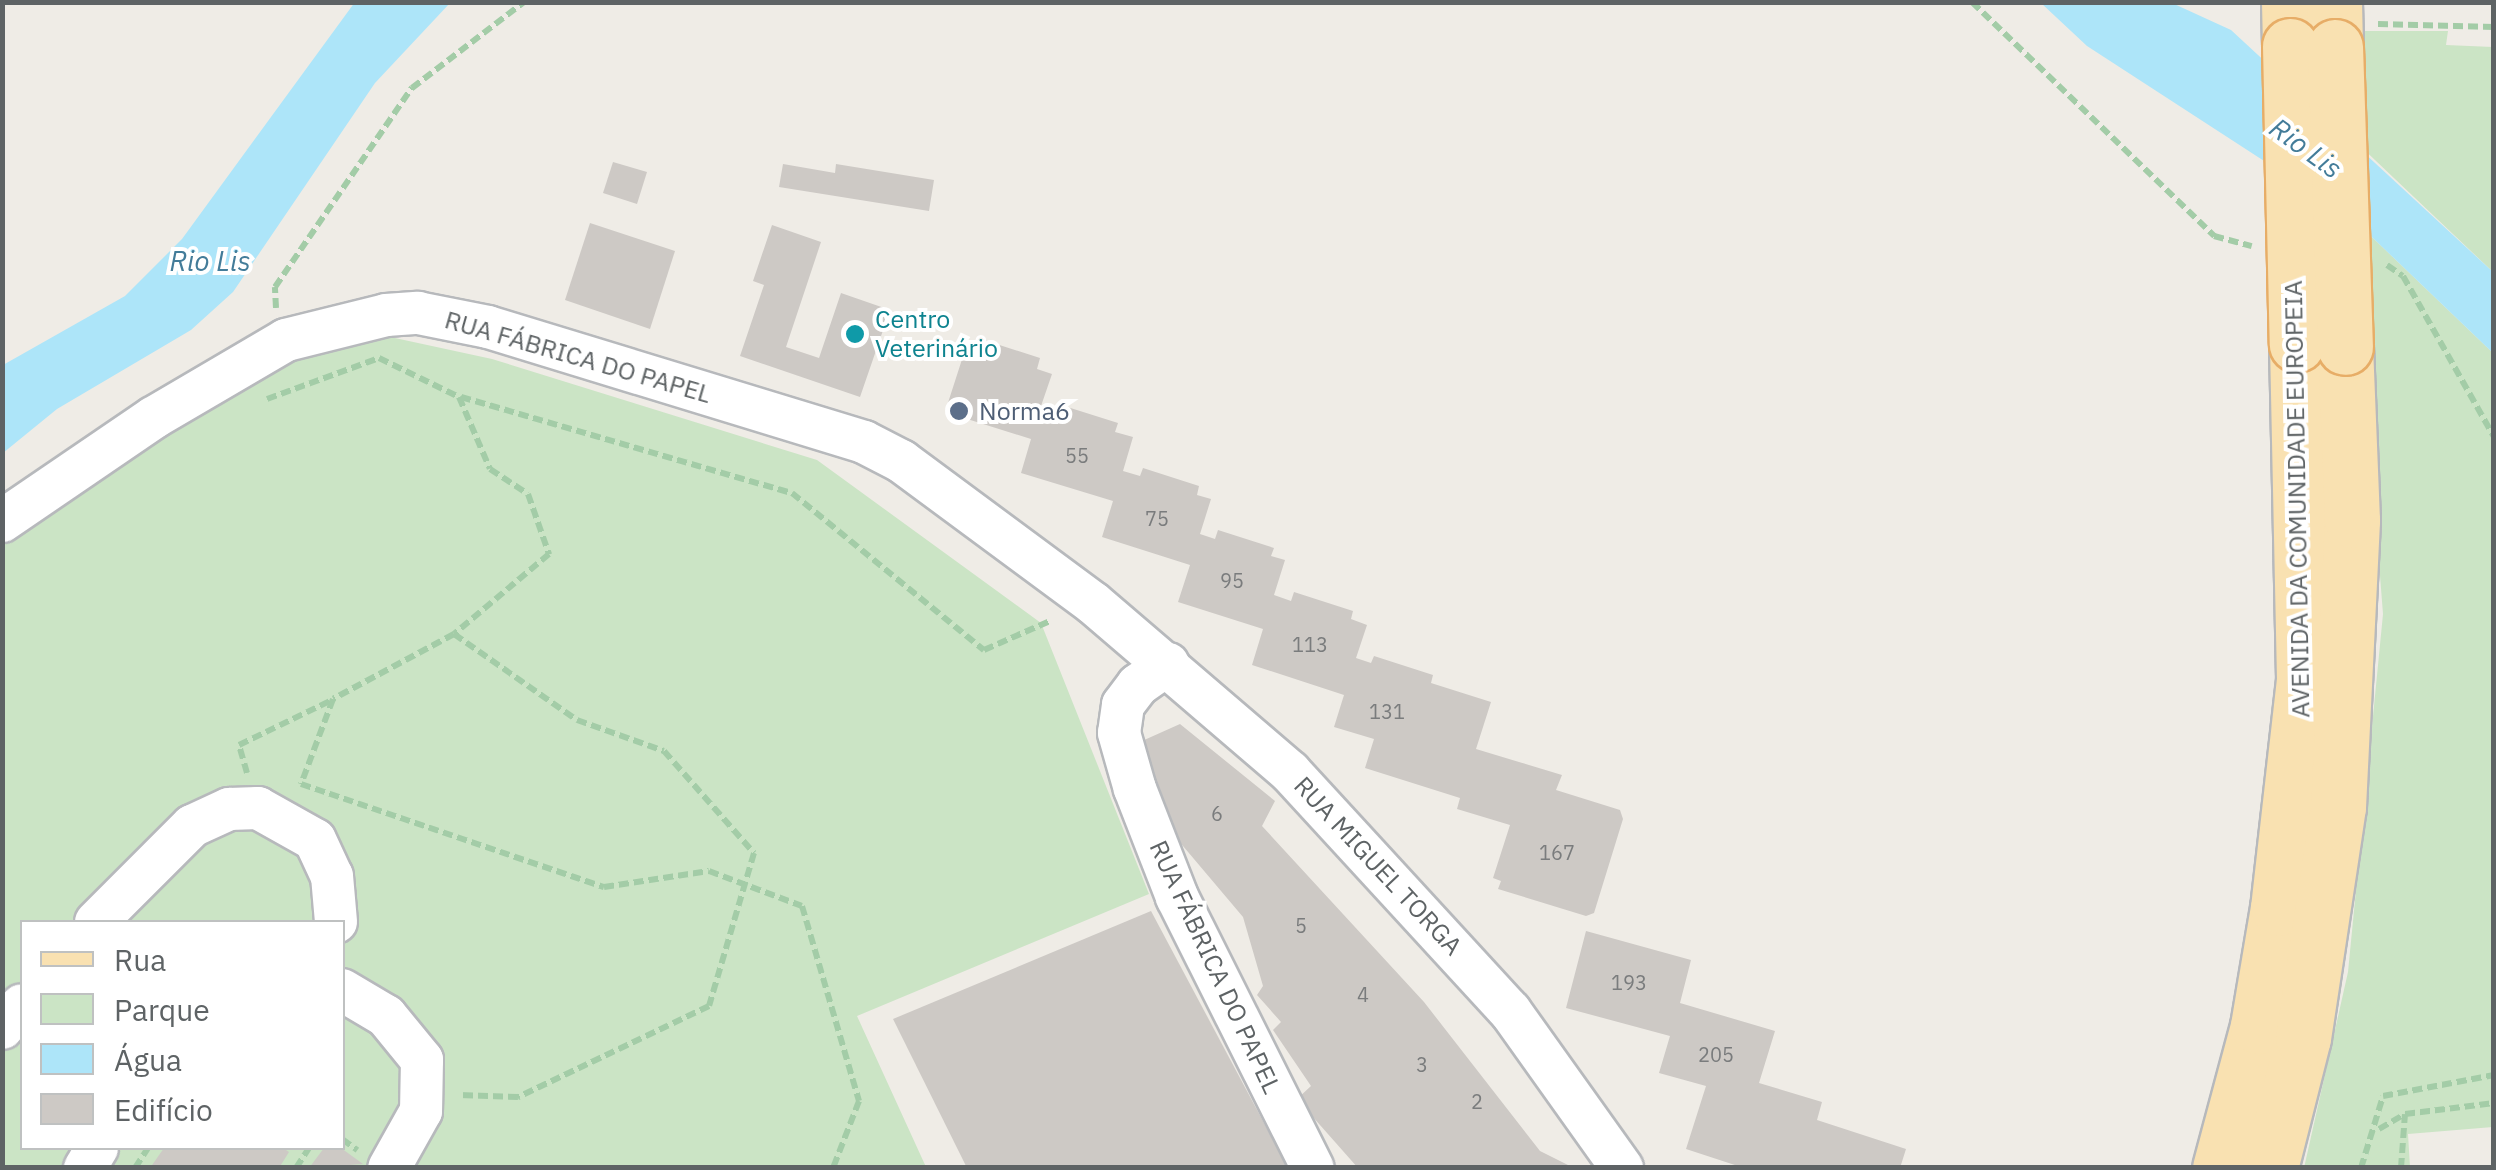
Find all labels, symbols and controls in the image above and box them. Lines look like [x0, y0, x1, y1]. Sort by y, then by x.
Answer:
water label: Rio Lis [2263, 111, 2349, 185]
water label: Rio Lis [169, 244, 251, 278]
street label: AVENIDA DA COMUNIDADE EUROPEIA [2278, 280, 2316, 718]
street label: RUA FÁBRICA DO PAPEL [441, 305, 715, 409]
place label: Centro Veterinário [875, 305, 998, 364]
marker: Centro Veterinário [844, 323, 866, 345]
place label: Norma6 [979, 396, 1070, 426]
marker: Norma6 [948, 400, 970, 422]
house number: 55 [1065, 443, 1089, 467]
house number: 75 [1145, 506, 1169, 530]
house number: 95 [1220, 568, 1244, 592]
house number: 113 [1292, 632, 1328, 656]
house number: 131 [1369, 699, 1405, 723]
street label: RUA MIGUEL TORGA [1288, 771, 1468, 961]
house number: 6 [1211, 801, 1223, 825]
street label: RUA FÁBRICA DO PAPEL [1143, 836, 1287, 1098]
house number: 167 [1539, 840, 1575, 864]
house number: 5 [1295, 913, 1307, 937]
legend [20, 920, 345, 1150]
text: Rua [114, 940, 166, 979]
house number: 193 [1611, 970, 1647, 994]
house number: 4 [1357, 982, 1369, 1006]
text: Parque [114, 990, 210, 1029]
text: Água [114, 1040, 182, 1079]
house number: 205 [1698, 1042, 1734, 1066]
house number: 3 [1416, 1052, 1428, 1076]
house number: 2 [1471, 1089, 1483, 1113]
text: Edifício [114, 1090, 213, 1129]

